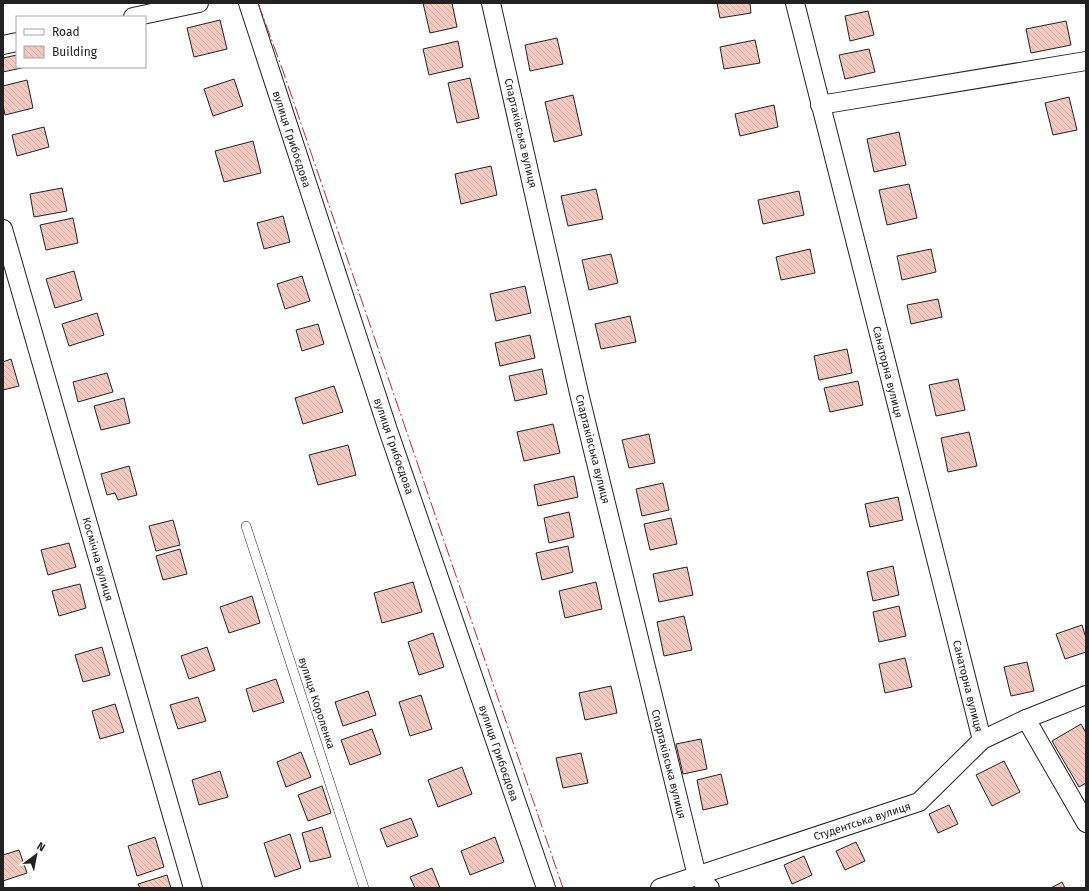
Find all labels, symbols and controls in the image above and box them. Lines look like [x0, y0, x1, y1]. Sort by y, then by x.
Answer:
legend [16, 16, 146, 68]
text: Road [52, 25, 80, 39]
text: Building [52, 45, 98, 59]
street label: Спартаківська вулиця [502, 77, 539, 189]
street label: вулиця Грибоєдова [270, 89, 313, 189]
street label: Санаторна вулиця [870, 325, 905, 419]
street label: Спартаківська вулиця [573, 393, 612, 505]
street label: вулиця Грибоєдова [371, 396, 416, 496]
street label: Космічна вулиця [79, 516, 116, 603]
street label: Санаторна вулиця [950, 639, 985, 733]
street label: вулиця Короленка [296, 656, 337, 751]
street label: вулиця Грибоєдова [476, 703, 521, 803]
street label: Спартаківська вулиця [649, 708, 688, 820]
street label: Студентська вулиця [812, 800, 912, 843]
north arrow [16, 835, 56, 875]
text: N [34, 839, 48, 854]

